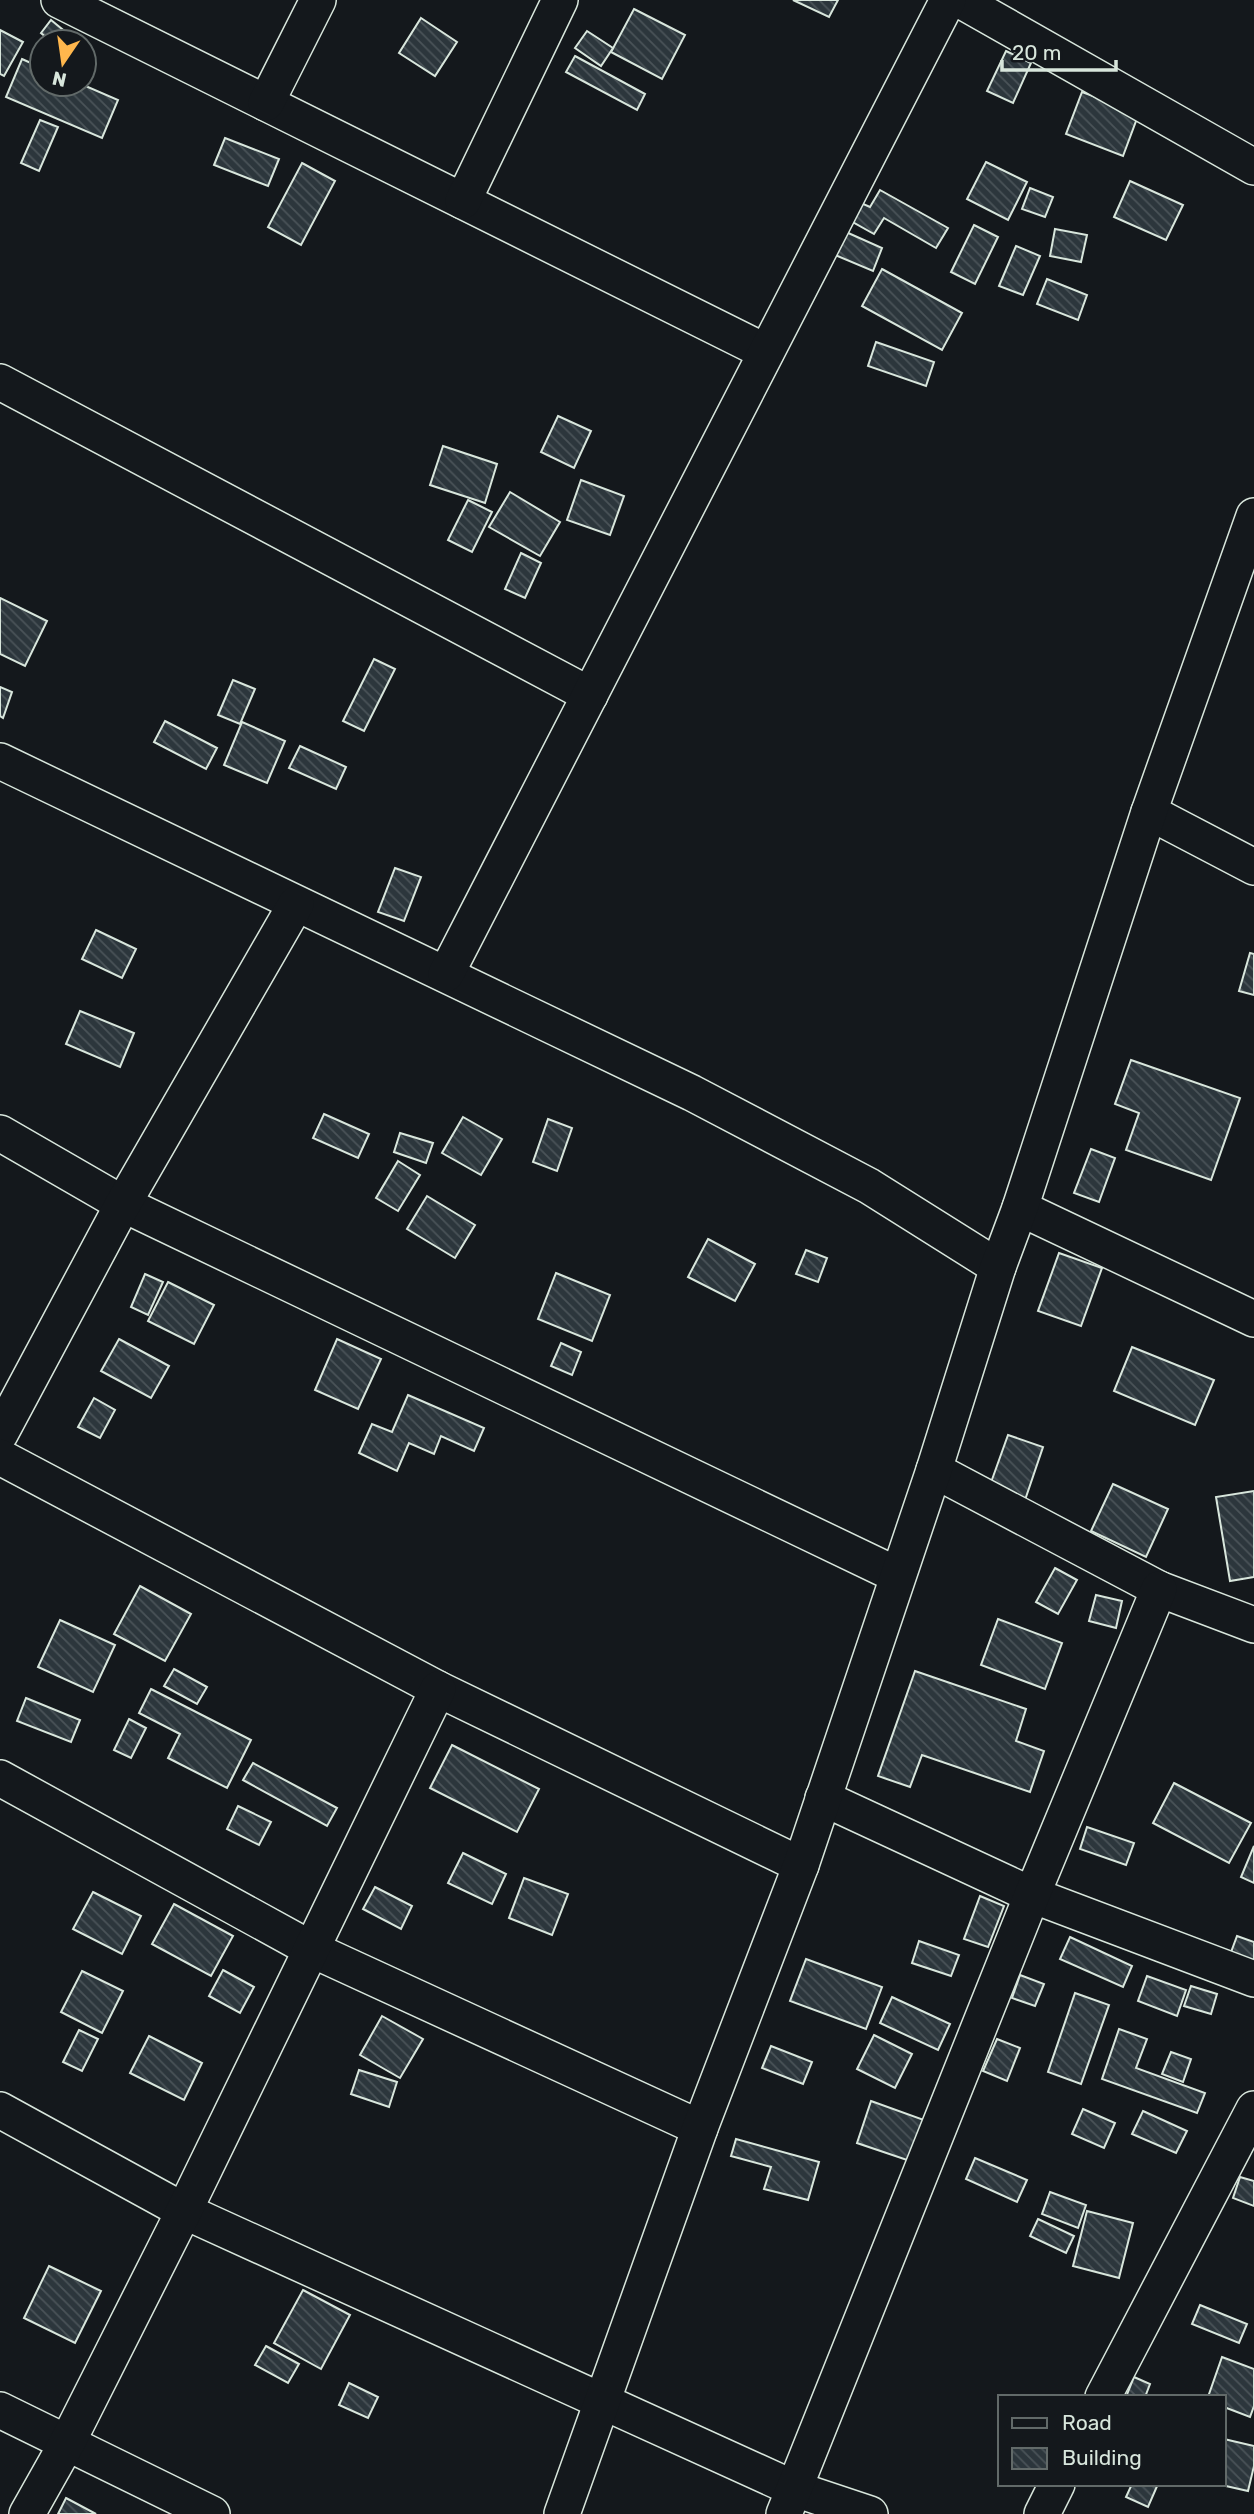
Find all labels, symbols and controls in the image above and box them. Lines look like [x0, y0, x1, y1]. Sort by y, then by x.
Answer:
north arrow [28, 28, 98, 98]
scale bar [1002, 28, 1116, 72]
text: 20 m [1012, 40, 1061, 65]
text: N [50, 66, 69, 92]
legend [998, 2395, 1226, 2486]
text: Road [1062, 2410, 1112, 2435]
text: Building [1062, 2445, 1142, 2470]

